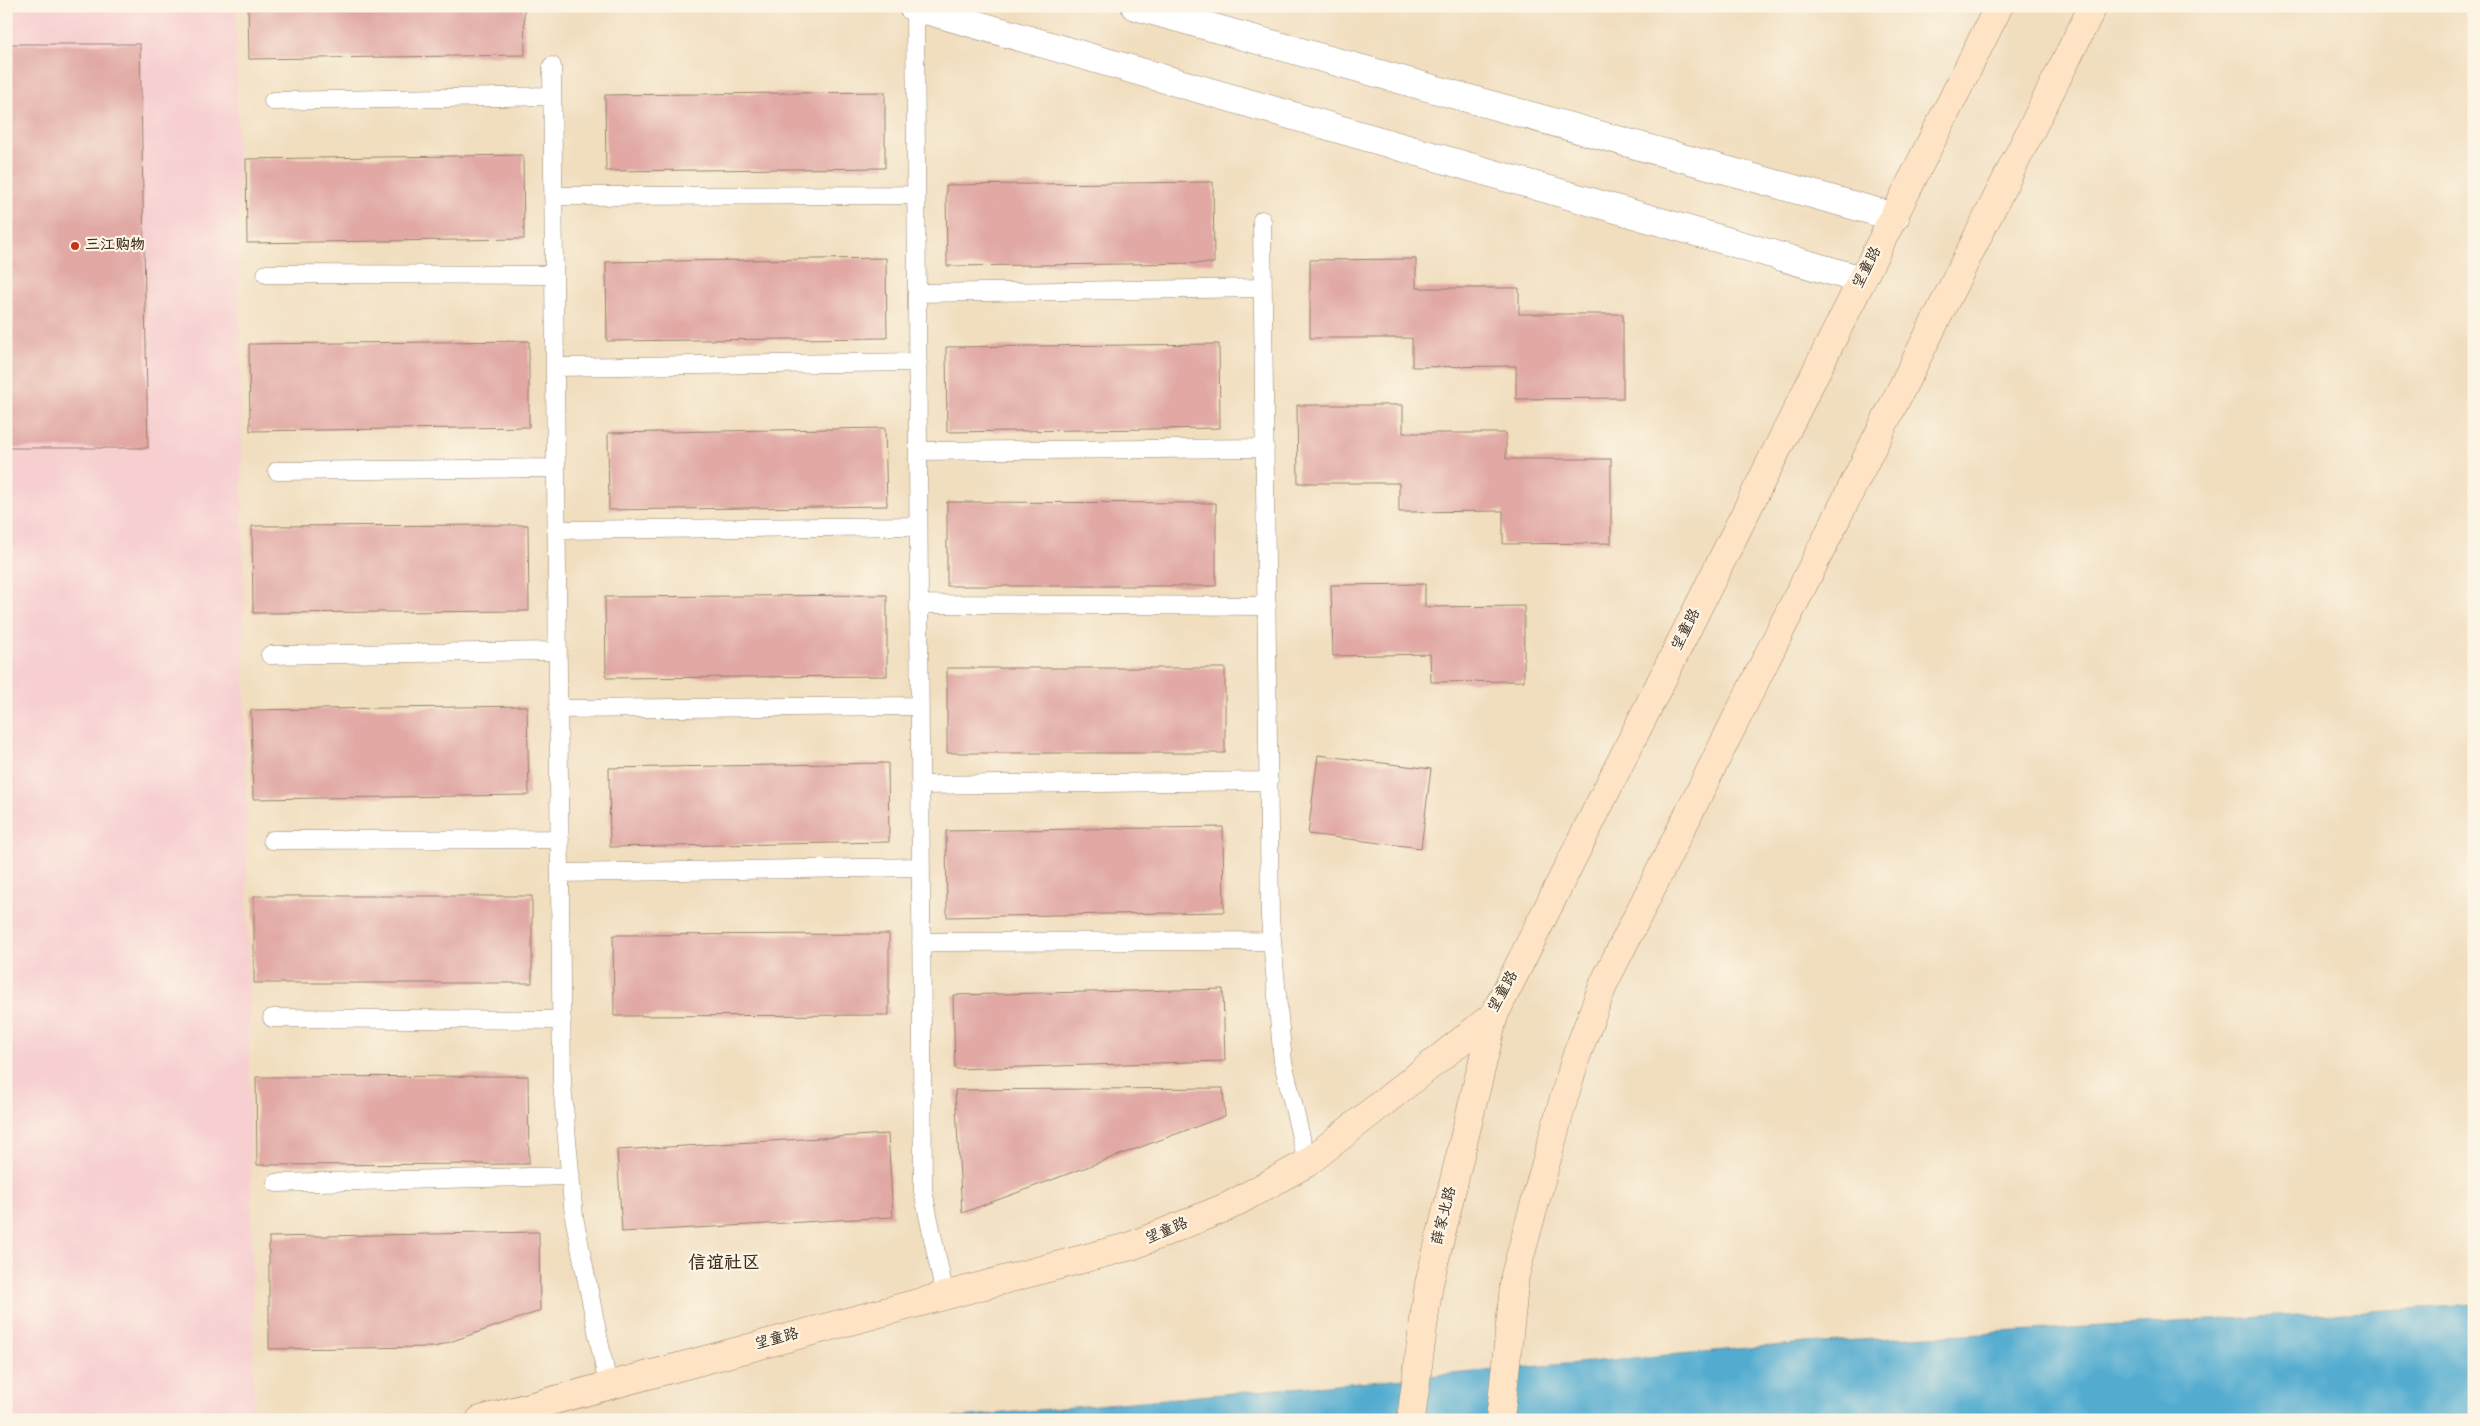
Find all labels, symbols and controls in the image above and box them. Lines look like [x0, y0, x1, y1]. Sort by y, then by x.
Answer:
place label: 三江购物 [85, 236, 145, 255]
marker: 三江购物 [69, 240, 81, 252]
street label: 望童路 [1849, 243, 1886, 292]
street label: 望童路 [1668, 605, 1705, 654]
street label: 望童路 [1484, 967, 1523, 1016]
street label: 薛家北路 [1429, 1185, 1461, 1247]
street label: 望童路 [1142, 1214, 1191, 1249]
district label: 信谊社区 [688, 1253, 760, 1275]
street label: 望童路 [753, 1325, 801, 1355]

